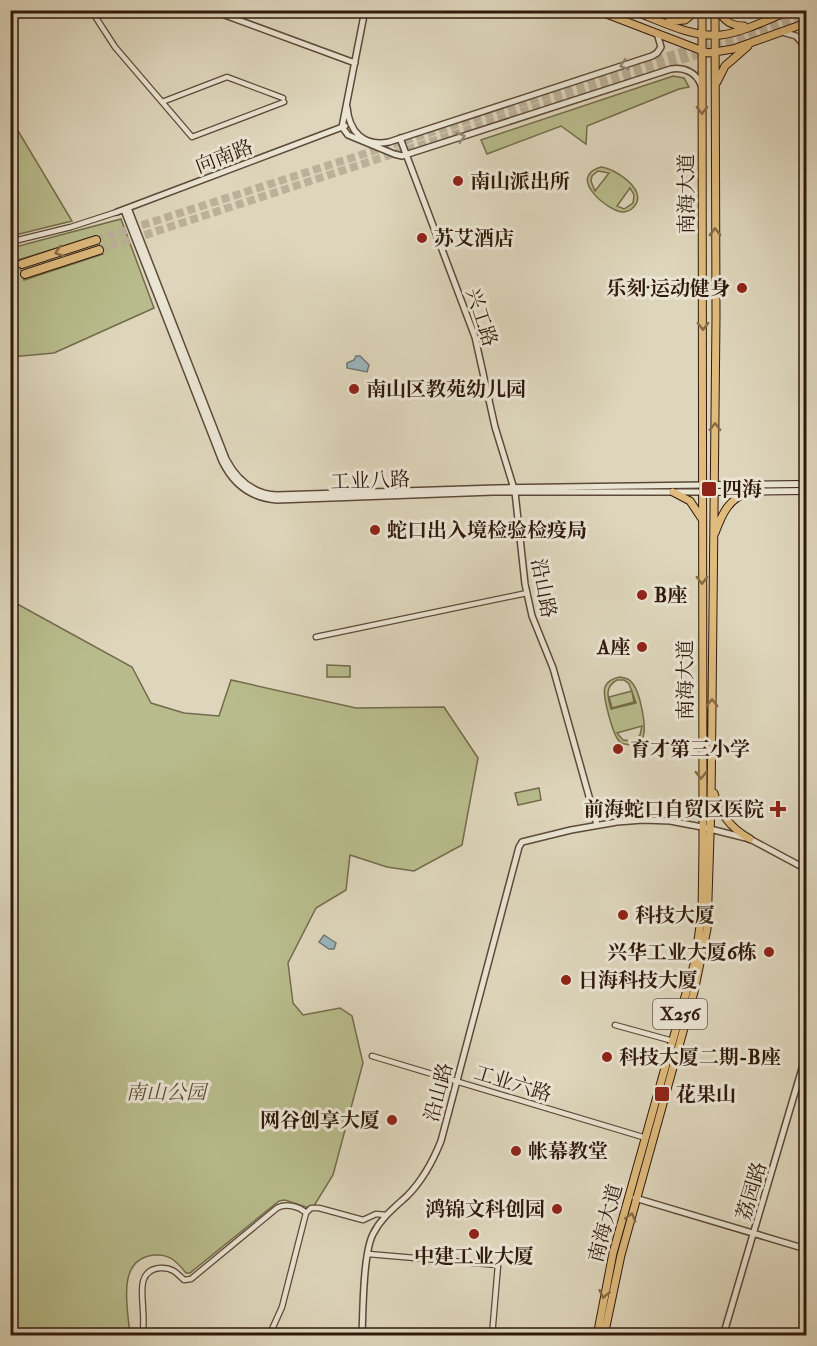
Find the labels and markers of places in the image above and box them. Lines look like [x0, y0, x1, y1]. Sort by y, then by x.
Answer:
place label: 南山派出所 [470, 169, 570, 194]
marker: 南山派出所 [451, 174, 465, 188]
place label: 苏艾酒店 [434, 226, 514, 251]
marker: 苏艾酒店 [415, 231, 429, 245]
place label: 乐刻·运动健身 [606, 276, 730, 301]
marker: 乐刻·运动健身 [735, 281, 749, 295]
place label: 南山区教苑幼儿园 [366, 377, 526, 402]
marker: 南山区教苑幼儿园 [347, 382, 361, 396]
place label: 四海 [722, 477, 762, 502]
marker: 四海 [700, 480, 718, 498]
place label: 蛇口出入境检验检疫局 [387, 518, 587, 543]
marker: 蛇口出入境检验检疫局 [368, 523, 382, 537]
place label: B座 [654, 583, 687, 608]
marker: B座 [635, 588, 649, 602]
place label: A座 [596, 635, 630, 660]
marker: A座 [635, 640, 649, 654]
place label: 育才第三小学 [630, 737, 750, 762]
marker: 育才第三小学 [611, 742, 625, 756]
place label: 前海蛇口自贸区医院 [584, 797, 764, 822]
marker: 前海蛇口自贸区医院 [769, 800, 787, 818]
place label: 科技大厦 [635, 903, 715, 928]
marker: 科技大厦 [616, 908, 630, 922]
place label: 兴华工业大厦6栋 [607, 940, 757, 965]
marker: 兴华工业大厦6栋 [762, 945, 776, 959]
place label: 日海科技大厦 [578, 968, 698, 993]
marker: 日海科技大厦 [559, 973, 573, 987]
place label: 科技大厦二期-B座 [619, 1045, 781, 1070]
marker: 科技大厦二期-B座 [600, 1050, 614, 1064]
place label: 花果山 [676, 1082, 736, 1107]
marker: 花果山 [653, 1085, 671, 1103]
place label: 网谷创享大厦 [260, 1108, 380, 1133]
marker: 网谷创享大厦 [385, 1113, 399, 1127]
place label: 帐幕教堂 [528, 1139, 608, 1164]
marker: 帐幕教堂 [509, 1144, 523, 1158]
place label: 鸿锦文科创园 [425, 1197, 545, 1222]
marker: 鸿锦文科创园 [550, 1202, 564, 1216]
marker: 中建工业大厦 [467, 1227, 481, 1241]
place label: 中建工业大厦 [414, 1244, 534, 1269]

